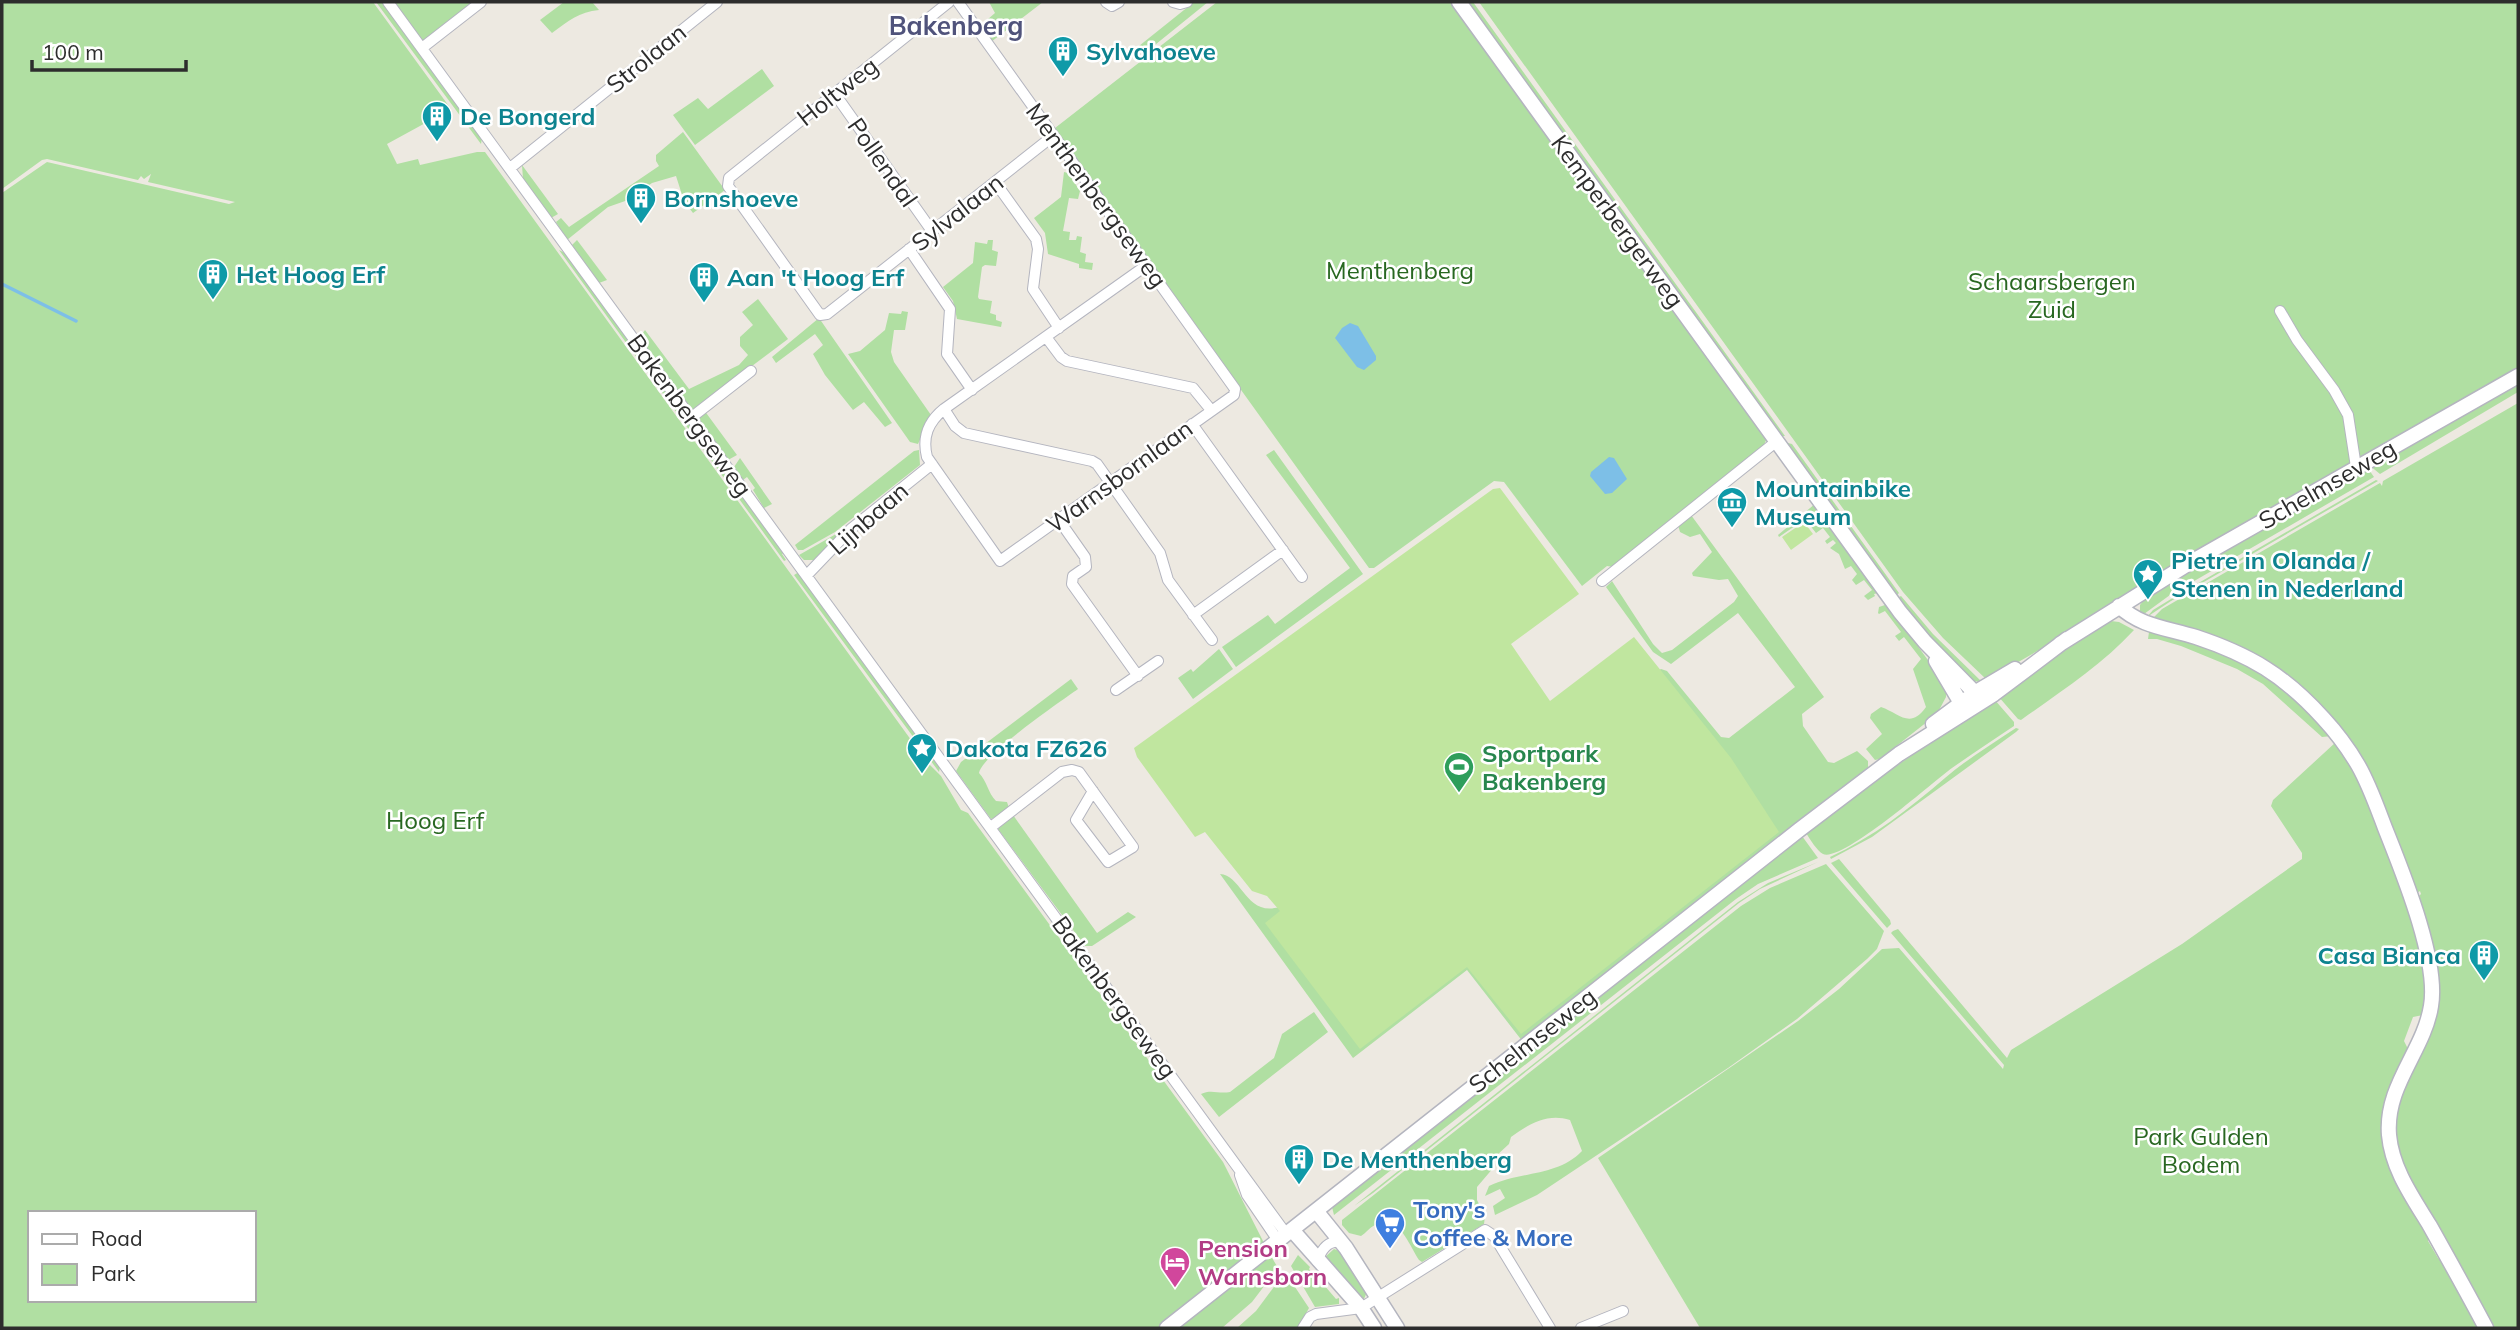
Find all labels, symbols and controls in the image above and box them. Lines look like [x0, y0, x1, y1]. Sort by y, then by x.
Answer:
district label: Bakenberg [889, 9, 1023, 42]
street label: Strolaan [600, 17, 692, 99]
scale bar [32, 28, 186, 72]
building icon: Sylvahoeve [1046, 34, 1080, 78]
place label: Sylvahoeve [1086, 36, 1216, 66]
text: 100 m [42, 39, 104, 65]
street label: Holtweg [791, 50, 883, 132]
street label: Menthenbergseweg [1020, 97, 1174, 293]
building icon: De Bongerd [420, 99, 454, 143]
place label: De Bongerd [460, 101, 595, 131]
street label: Pollendal [842, 112, 924, 212]
street label: Kemperbergerweg [1545, 129, 1691, 313]
street label: Sylvalaan [905, 167, 1009, 257]
building icon: Bornshoeve [624, 181, 658, 225]
place label: Bornshoeve [664, 183, 798, 213]
park label: Menthenberg [1326, 255, 1474, 285]
building icon: Het Hoog Erf [196, 257, 230, 301]
place label: Het Hoog Erf [236, 259, 386, 289]
building icon: Aan 't Hoog Erf [687, 260, 721, 304]
place label: Aan 't Hoog Erf [727, 262, 905, 292]
park label: Schaarsbergen Zuid [1968, 266, 2136, 324]
street label: Bakenbergseweg [621, 328, 759, 502]
street label: Warnsbornlaan [1040, 413, 1198, 539]
street label: Schelmseweg [2253, 433, 2401, 535]
place label: Mountainbike Museum [1755, 473, 1911, 531]
street label: Lijnbaan [822, 475, 914, 561]
museum icon: Mountainbike Museum [1715, 485, 1749, 529]
place label: Pietre in Olanda / Stenen in Nederland [2171, 545, 2404, 603]
place icon: Pietre in Olanda / Stenen in Nederland [2131, 557, 2165, 601]
place icon: Dakota FZ626 [905, 731, 939, 775]
place label: Dakota FZ626 [945, 733, 1107, 763]
place label: Sportpark Bakenberg [1482, 738, 1606, 796]
sports icon: Sportpark Bakenberg [1442, 750, 1476, 794]
park label: Hoog Erf [386, 805, 485, 835]
street label: Bakenbergseweg [1046, 910, 1184, 1084]
building icon: Casa Bianca [2467, 938, 2501, 982]
place label: Casa Bianca [2318, 940, 2461, 970]
street label: Schelmseweg [1462, 981, 1602, 1099]
park label: Park Gulden Bodem [2133, 1121, 2269, 1179]
building icon: De Menthenberg [1282, 1142, 1316, 1186]
place label: De Menthenberg [1322, 1144, 1512, 1174]
place label: Tony's Coffee & More [1413, 1194, 1573, 1252]
supermarket icon: Tony's Coffee & More [1373, 1206, 1407, 1250]
legend [28, 1211, 256, 1302]
text: Road [91, 1225, 142, 1251]
place label: Pension Warnsborn [1198, 1233, 1327, 1291]
hotel icon: Pension Warnsborn [1158, 1245, 1192, 1289]
text: Park [91, 1260, 135, 1286]

